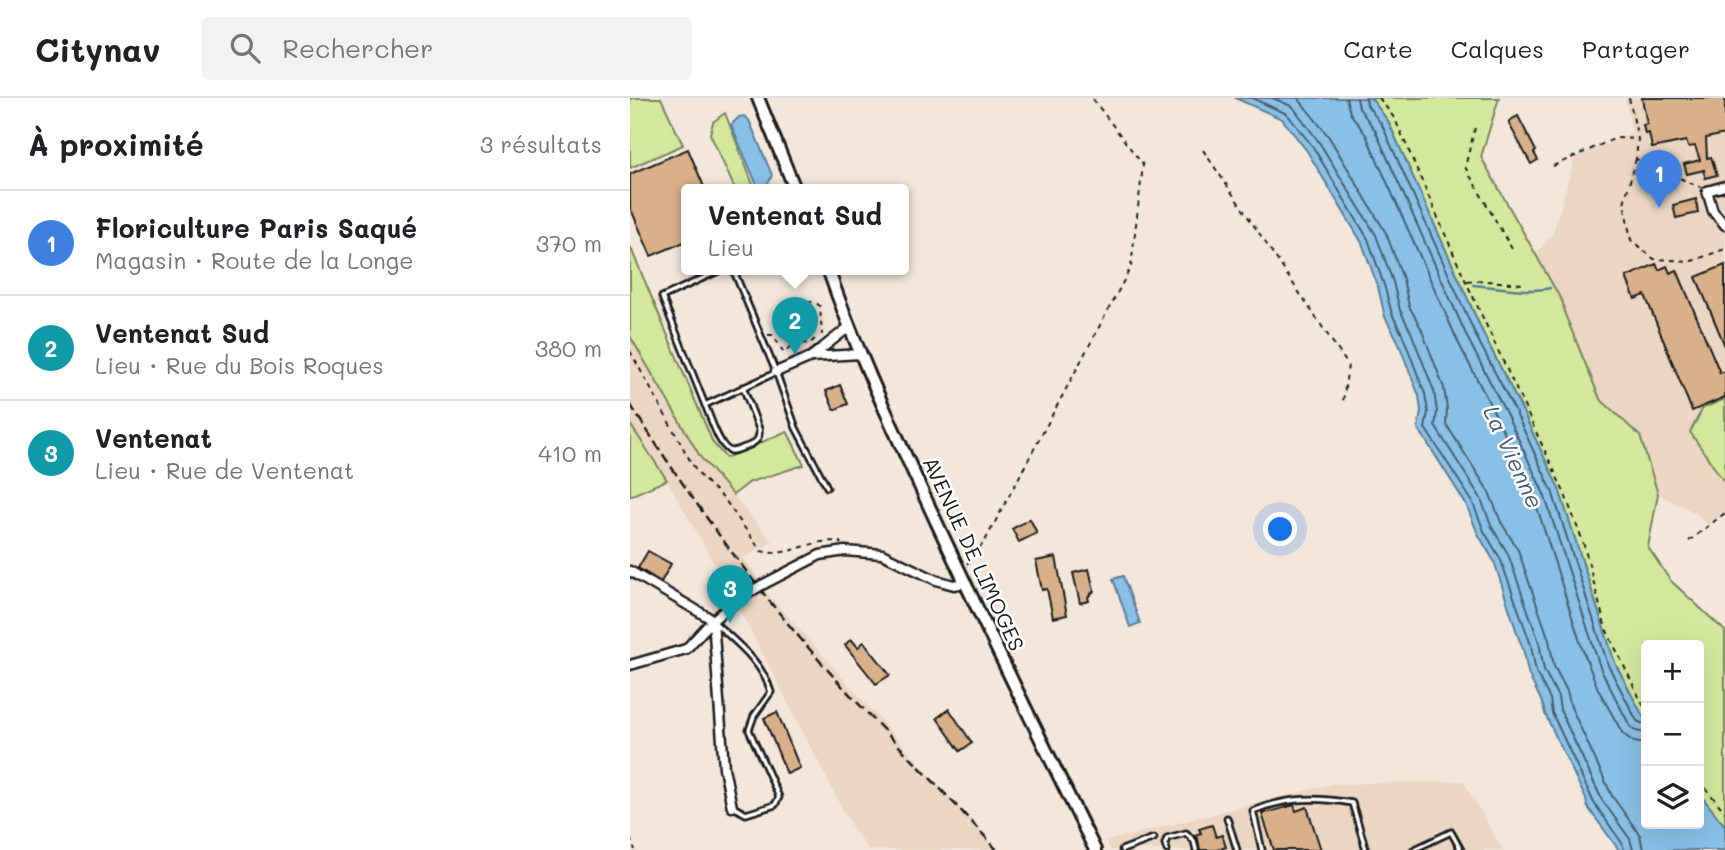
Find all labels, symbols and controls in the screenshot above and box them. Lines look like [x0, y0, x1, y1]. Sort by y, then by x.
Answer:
search box [202, 17, 692, 80]
text: Citynav [35, 27, 160, 70]
icon: search [226, 29, 264, 67]
text: Rechercher [282, 31, 433, 65]
text: Carte [1343, 33, 1413, 64]
text: Calques [1451, 33, 1544, 64]
text: Partager [1582, 33, 1690, 64]
text: À proximité [28, 124, 204, 164]
text: 3 résultats [480, 129, 602, 159]
pin: 1 [1636, 150, 1682, 208]
popup [681, 184, 909, 275]
text: Ventenat Sud [708, 198, 882, 232]
text: Floriculture Paris Saqué [95, 211, 417, 245]
text: 1 [46, 228, 56, 258]
text: 370 m [536, 228, 602, 258]
text: Lieu [708, 232, 754, 262]
text: Magasin · Route de la Longe [95, 245, 413, 275]
pin: 2 [772, 297, 818, 355]
text: Ventenat Sud [95, 316, 269, 350]
text: 2 [45, 333, 57, 363]
text: 380 m [535, 333, 602, 363]
text: Lieu · Rue du Bois Roques [95, 350, 384, 380]
water label: La Vienne [1477, 400, 1551, 513]
text: Ventenat [95, 421, 212, 455]
text: 3 [44, 438, 58, 468]
text: 410 m [538, 438, 602, 468]
street label: AVENUE DE LIMOGES [917, 452, 1031, 655]
text: Lieu · Rue de Ventenat [95, 455, 354, 485]
your location [1263, 512, 1297, 546]
pin: 3 [707, 565, 753, 623]
map controls [1641, 640, 1704, 829]
button: + [1641, 640, 1704, 703]
button: − [1641, 703, 1704, 766]
button: layers [1641, 766, 1704, 829]

